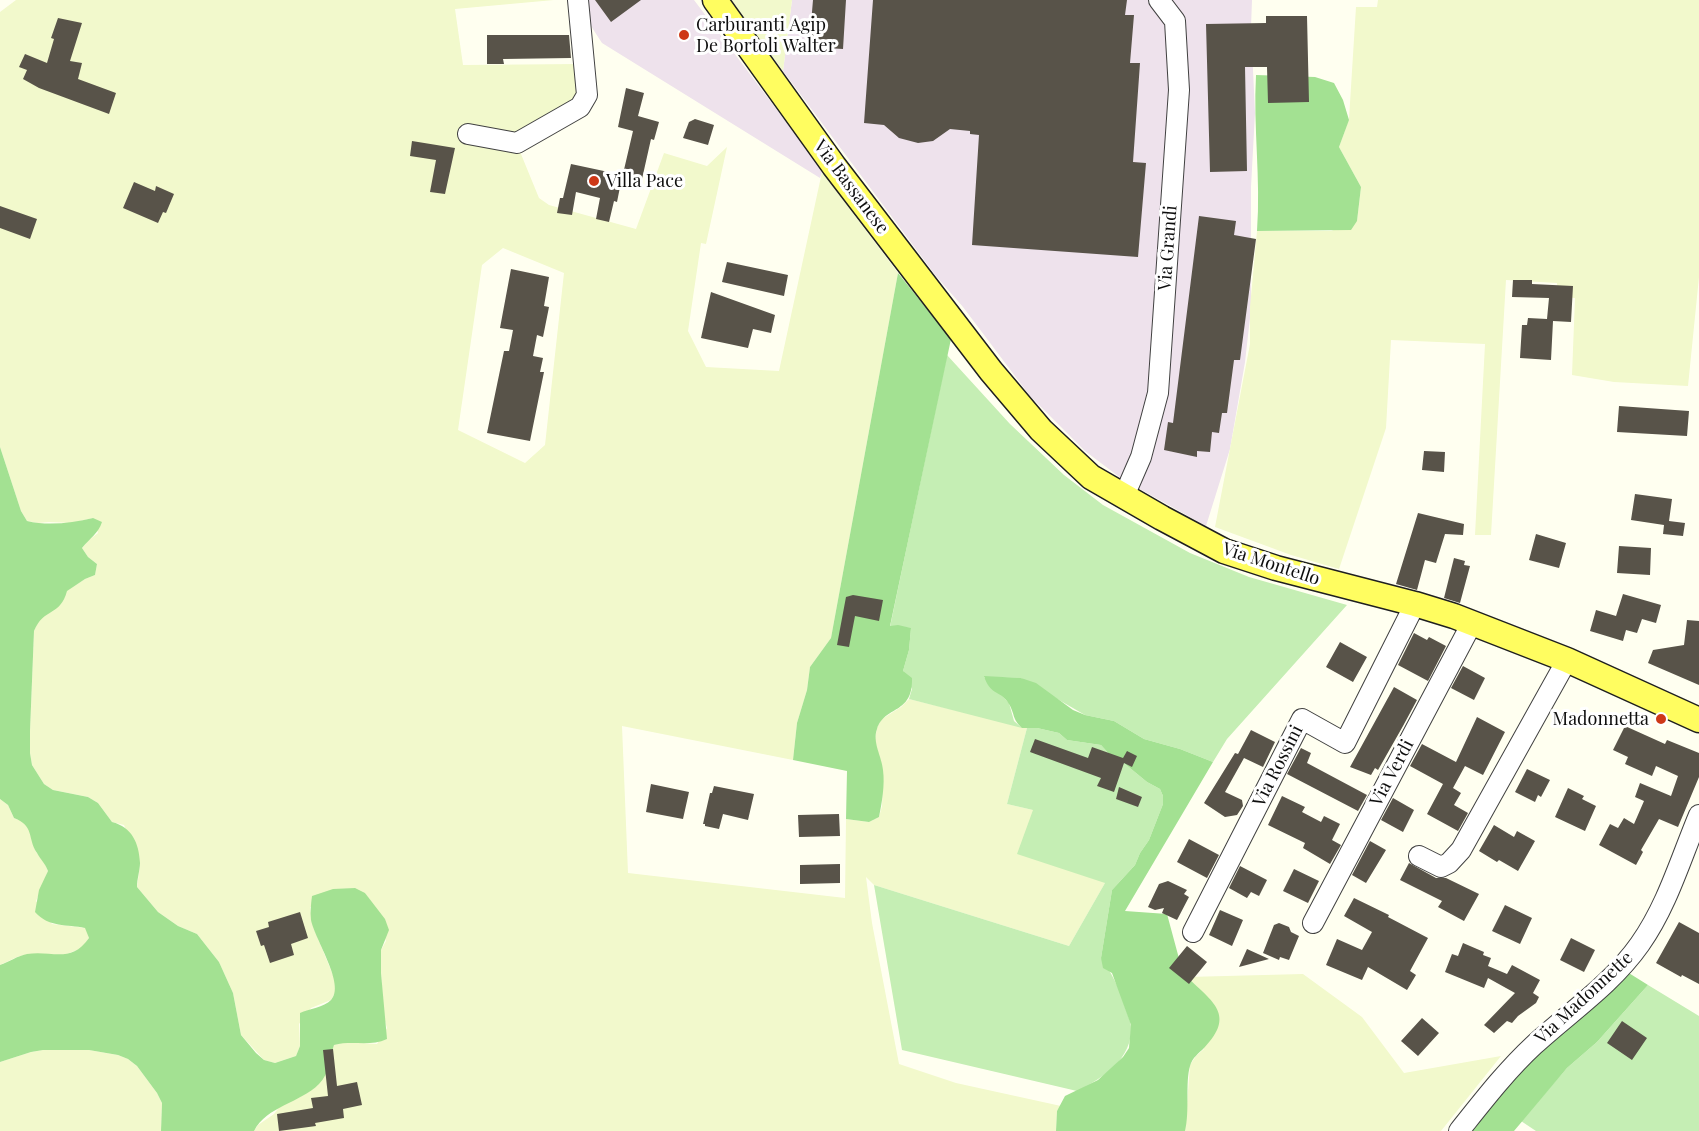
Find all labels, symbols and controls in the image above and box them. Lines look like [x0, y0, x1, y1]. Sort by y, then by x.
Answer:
place label: Carburanti Agip De Bortoli Walter [696, 14, 836, 57]
marker: Carburanti Agip De Bortoli Walter [677, 28, 691, 42]
street label: Via Bassanese [809, 136, 893, 238]
place label: Villa Pace [606, 170, 683, 192]
marker: Villa Pace [587, 174, 601, 188]
street label: Via Grandi [1154, 205, 1182, 291]
street label: Via Montello [1220, 538, 1322, 590]
place label: Madonnetta [1553, 708, 1649, 730]
marker: Madonnetta [1654, 712, 1668, 726]
street label: Via Rossini [1248, 722, 1308, 810]
street label: Via Verdi [1365, 736, 1419, 810]
street label: Via Madonnette [1530, 947, 1638, 1049]

